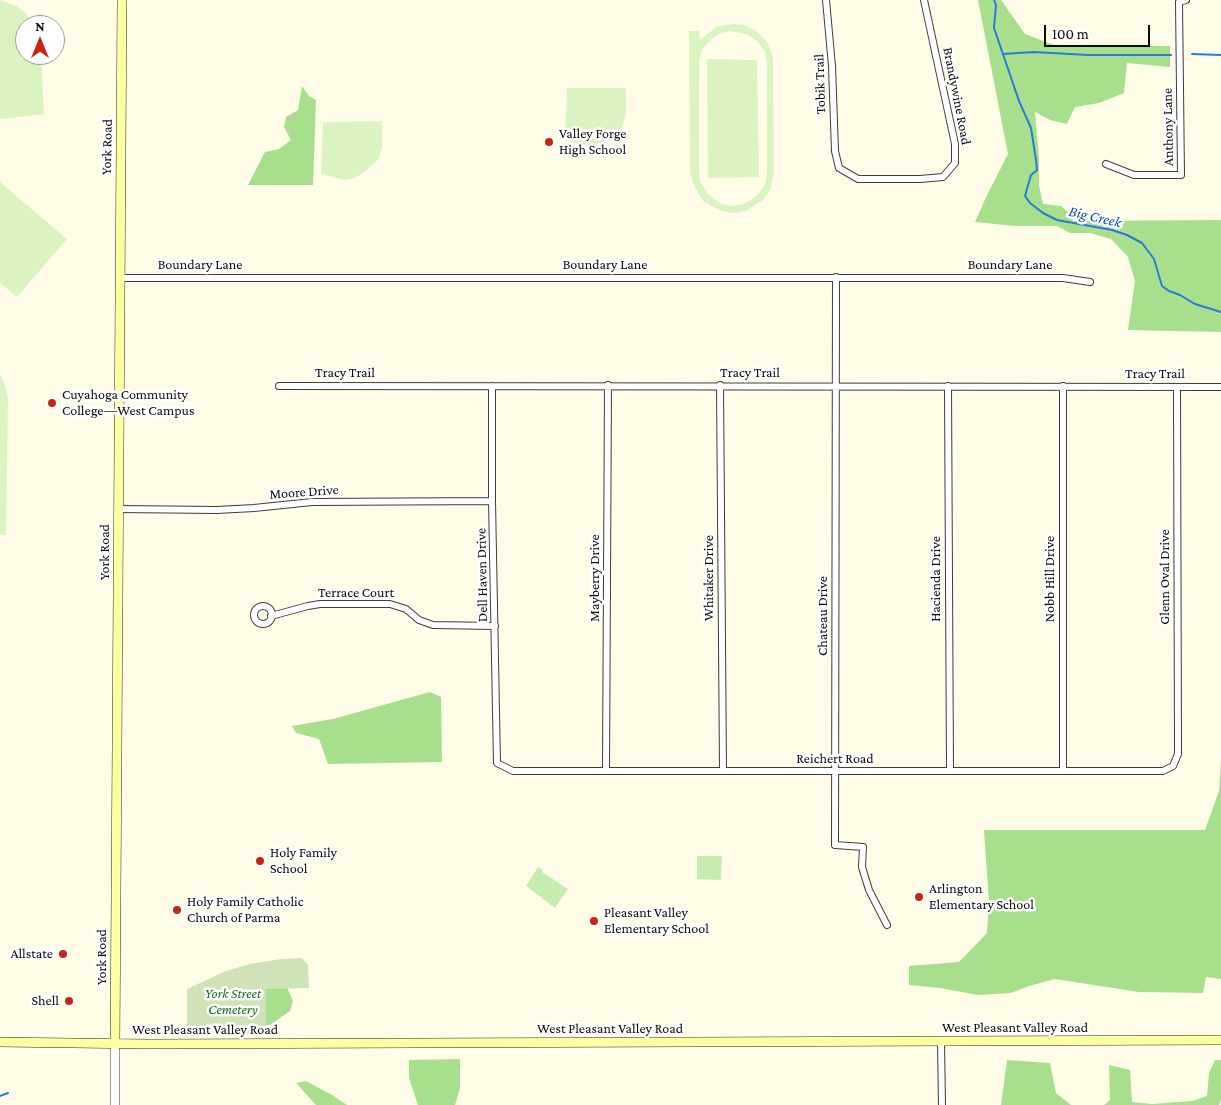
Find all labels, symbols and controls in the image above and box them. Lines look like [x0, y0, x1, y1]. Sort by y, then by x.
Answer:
north arrow [15, 15, 65, 65]
scale bar [1046, 15, 1152, 47]
text: N [35, 18, 45, 34]
text: 100 m [1052, 26, 1089, 42]
street label: Brandywine Road [939, 46, 975, 146]
street label: Tobik Trail [811, 54, 829, 114]
street label: Anthony Lane [1159, 88, 1177, 166]
street label: York Road [98, 119, 116, 175]
place label: Valley Forge High School [559, 126, 627, 158]
marker: Valley Forge High School [543, 136, 555, 148]
water label: Big Creek [1067, 202, 1123, 232]
street label: Boundary Lane [158, 257, 242, 273]
street label: Boundary Lane [563, 257, 647, 273]
street label: Boundary Lane [968, 257, 1052, 273]
street label: Tracy Trail [315, 365, 375, 381]
street label: Tracy Trail [720, 365, 780, 381]
street label: Tracy Trail [1125, 366, 1185, 382]
place label: Cuyahoga Community College—West Campus [62, 387, 195, 420]
marker: Cuyahoga Community College—West Campus [46, 397, 58, 409]
street label: Moore Drive [269, 481, 339, 503]
street label: York Road [97, 524, 113, 580]
street label: Dell Haven Drive [473, 528, 491, 622]
street label: Glenn Oval Drive [1157, 529, 1173, 625]
street label: Mayberry Drive [587, 534, 603, 622]
street label: Whitaker Drive [701, 535, 717, 621]
street label: Hacienda Drive [928, 536, 944, 622]
street label: Nobb Hill Drive [1042, 536, 1058, 622]
street label: Chateau Drive [815, 576, 831, 656]
street label: Terrace Court [318, 585, 394, 601]
street label: Reichert Road [796, 751, 874, 767]
place label: Holy Family School [270, 845, 337, 878]
marker: Holy Family School [254, 855, 266, 867]
place label: Arlington Elementary School [929, 881, 1034, 914]
marker: Arlington Elementary School [913, 891, 925, 903]
place label: Holy Family Catholic Church of Parma [187, 894, 304, 926]
marker: Holy Family Catholic Church of Parma [171, 904, 183, 916]
place label: Pleasant Valley Elementary School [604, 905, 709, 938]
marker: Pleasant Valley Elementary School [588, 915, 600, 927]
street label: York Road [94, 929, 110, 985]
place label: Allstate [10, 946, 53, 962]
marker: Allstate [57, 948, 69, 960]
park label: York Street Cemetery [205, 986, 261, 1019]
place label: Shell [31, 993, 59, 1009]
marker: Shell [63, 995, 75, 1007]
street label: West Pleasant Valley Road [942, 1020, 1088, 1036]
street label: West Pleasant Valley Road [537, 1021, 683, 1037]
street label: West Pleasant Valley Road [132, 1022, 278, 1038]

